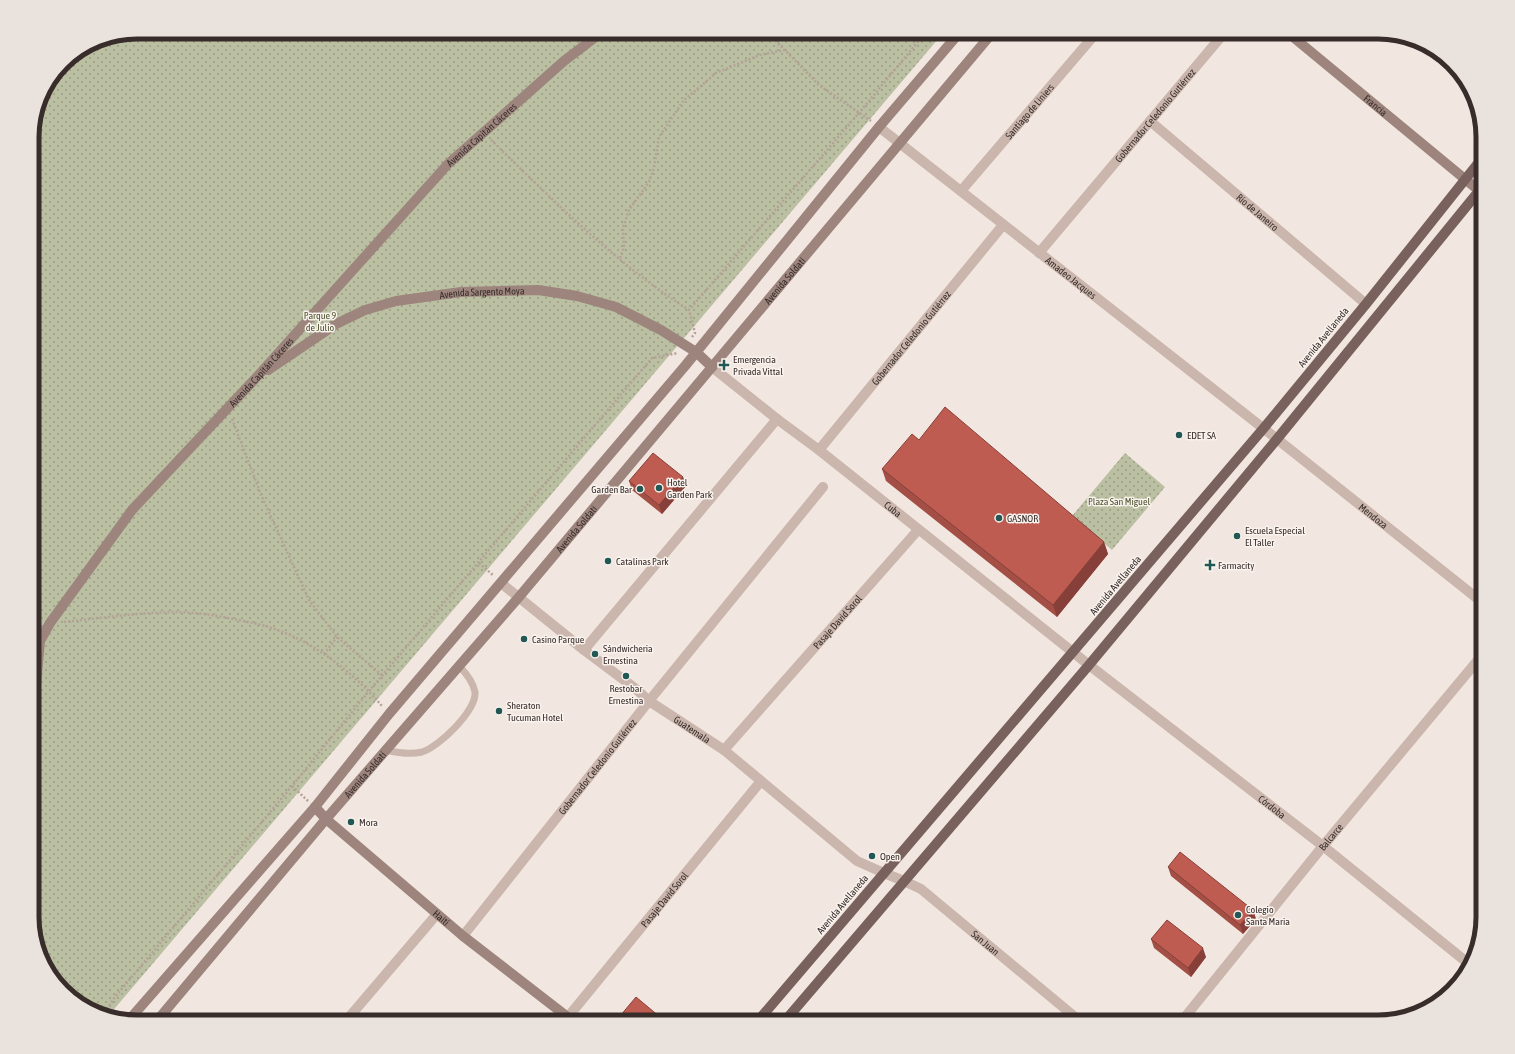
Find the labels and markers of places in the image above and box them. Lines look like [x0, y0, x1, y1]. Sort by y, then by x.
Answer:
place label: Emergencia Privada Vittal [733, 354, 783, 377]
marker: Emergencia Privada Vittal [718, 359, 730, 371]
marker: EDET SA [1174, 430, 1184, 440]
place label: EDET SA [1187, 430, 1216, 441]
place label: Hotel Garden Park [667, 477, 713, 500]
marker: Hotel Garden Park [654, 483, 664, 493]
place label: Garden Bar [591, 484, 633, 495]
marker: Garden Bar [635, 484, 645, 494]
marker: GASNOR [994, 513, 1004, 523]
place label: GASNOR [1007, 513, 1038, 524]
place label: Escuela Especial El Taller [1245, 525, 1305, 548]
marker: Escuela Especial El Taller [1232, 531, 1242, 541]
marker: Catalinas Park [603, 556, 613, 566]
place label: Catalinas Park [616, 556, 669, 567]
marker: Farmacity [1205, 560, 1215, 570]
place label: Farmacity [1218, 560, 1254, 571]
marker: Casino Parque [519, 634, 529, 644]
place label: Casino Parque [532, 634, 585, 645]
place label: Sándwicheria Ernestina [603, 643, 653, 666]
marker: Sándwicheria Ernestina [590, 649, 600, 659]
marker: Restobar Ernestina [621, 671, 631, 681]
place label: Restobar Ernestina [609, 683, 644, 706]
place label: Sheraton Tucuman Hotel [507, 700, 563, 723]
marker: Sheraton Tucuman Hotel [494, 706, 504, 716]
marker: Mora [346, 817, 356, 827]
place label: Mora [359, 817, 378, 828]
marker: Open [867, 851, 877, 861]
place label: Open [880, 851, 900, 862]
place label: Colegio Santa Maria [1246, 904, 1290, 927]
marker: Colegio Santa Maria [1233, 910, 1243, 920]

